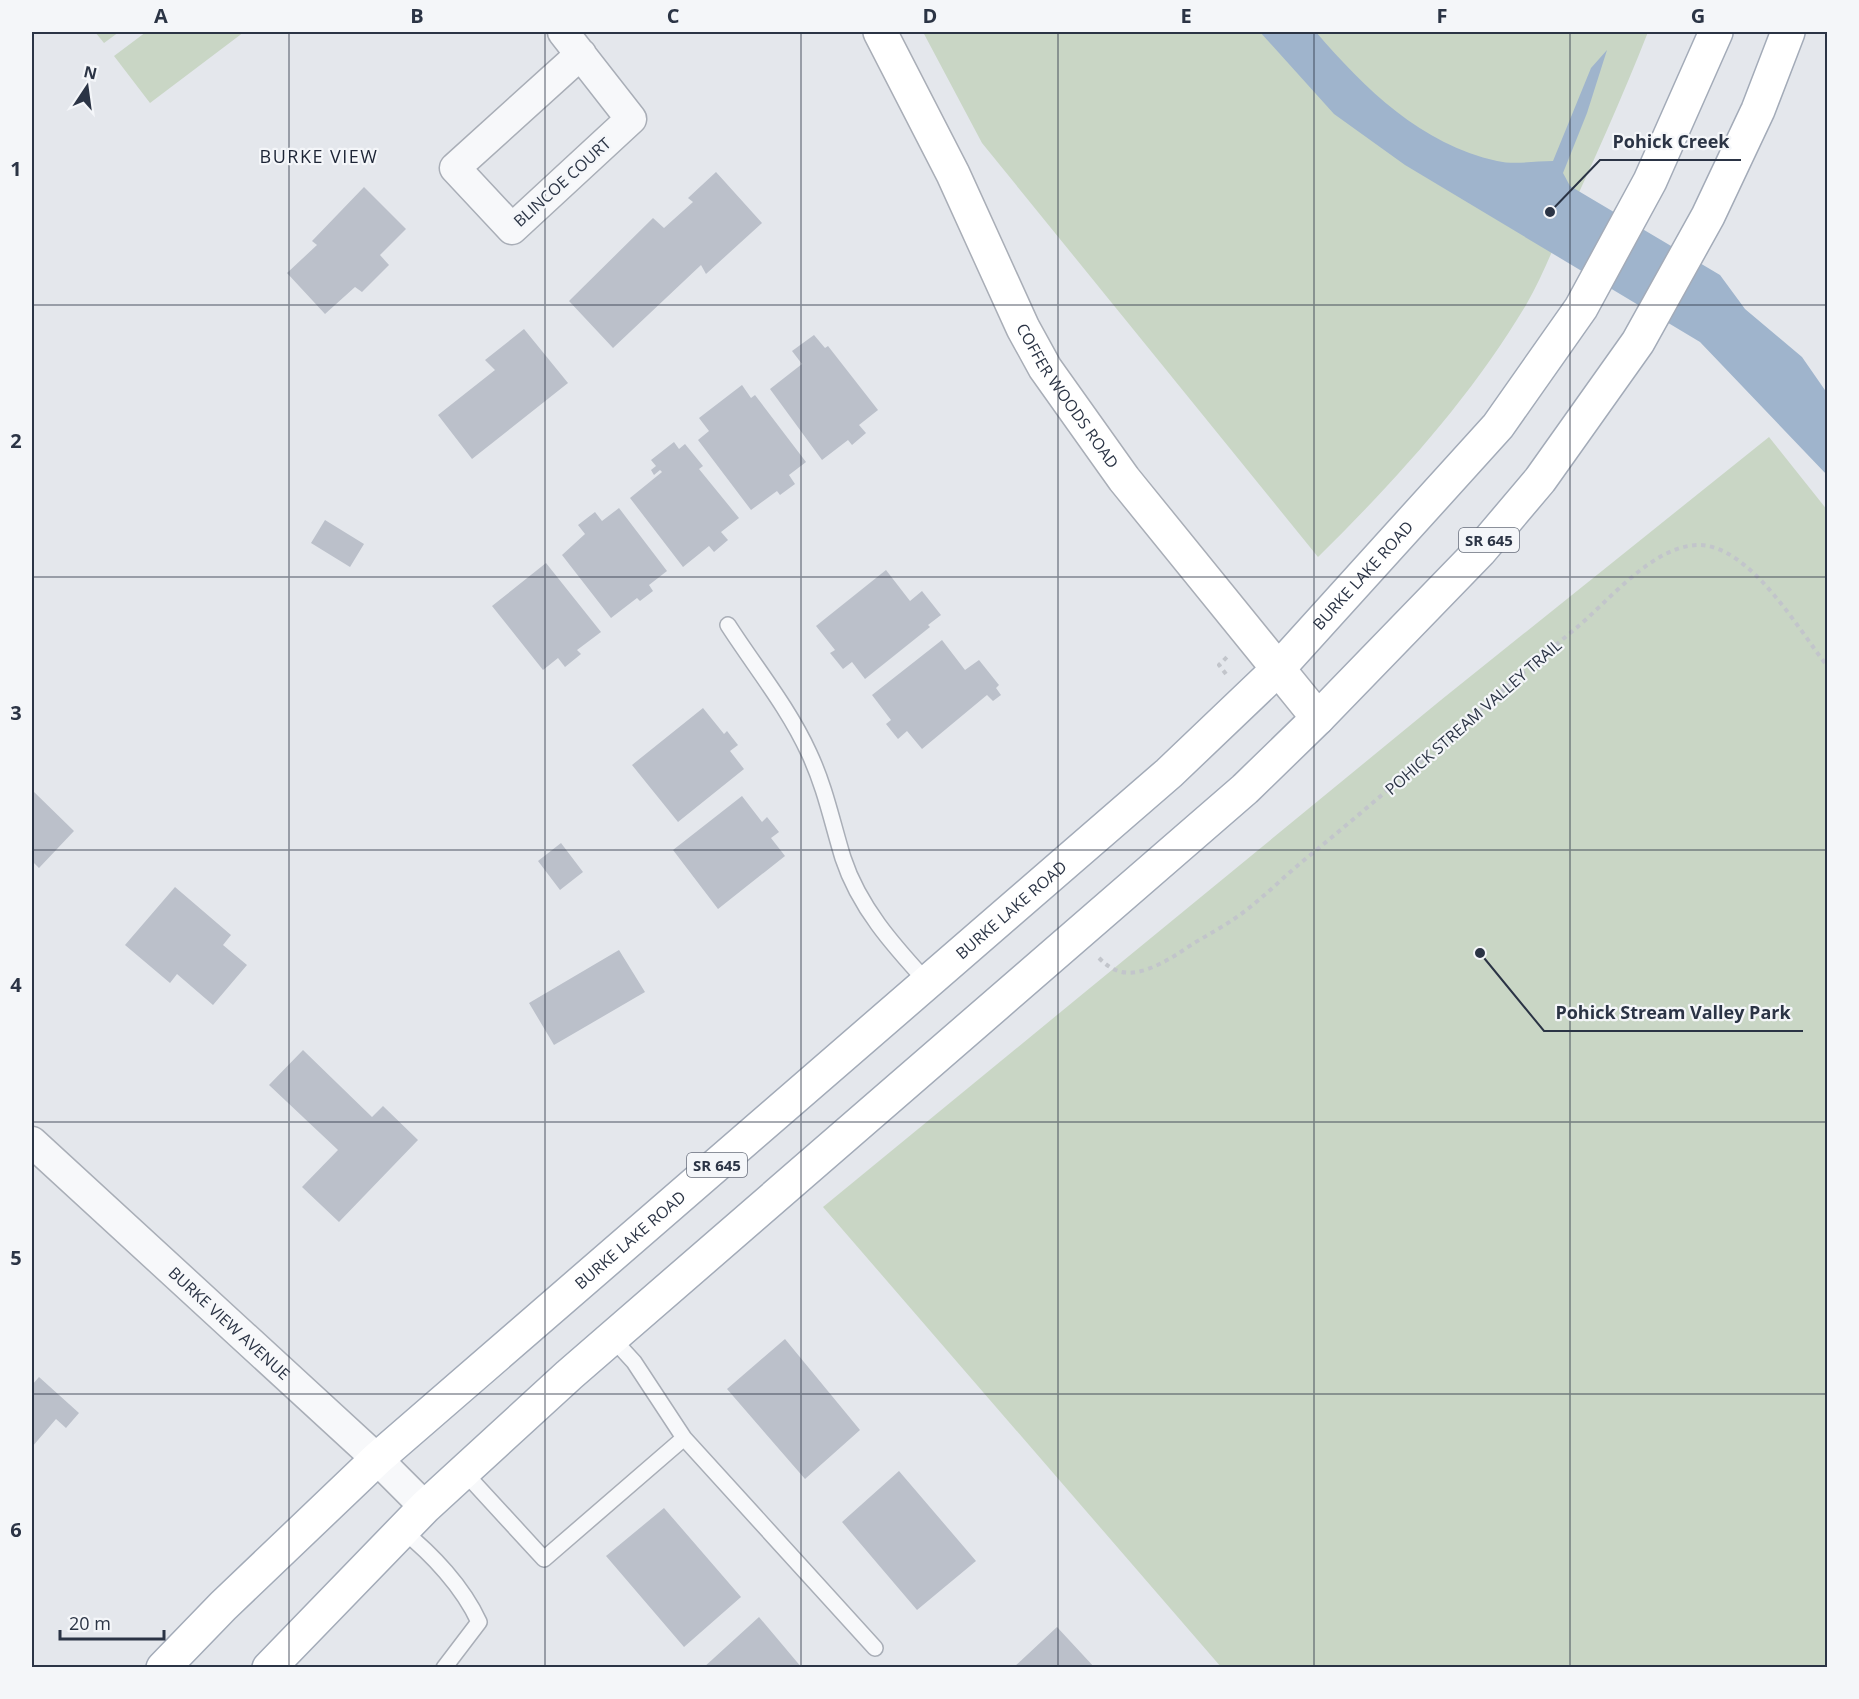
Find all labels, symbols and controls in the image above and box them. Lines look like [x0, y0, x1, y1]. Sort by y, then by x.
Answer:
text: A [154, 2, 168, 29]
text: B [410, 2, 424, 29]
text: C [667, 2, 680, 29]
text: D [923, 2, 937, 29]
text: E [1180, 2, 1192, 29]
text: F [1437, 2, 1447, 29]
text: G [1691, 2, 1705, 29]
north arrow [57, 57, 117, 117]
text: N [82, 60, 99, 85]
callout: Pohick Creek [1600, 124, 1741, 160]
text: Pohick Creek [1613, 129, 1730, 153]
street label: BLINCOE COURT [509, 132, 615, 232]
district label: BURKE VIEW [260, 144, 378, 168]
text: 1 [10, 155, 22, 182]
street label: COFFER WOODS ROAD [1011, 319, 1124, 473]
text: 2 [10, 427, 22, 454]
street label: BURKE LAKE ROAD [1308, 516, 1418, 635]
road number: SR 645 [1459, 528, 1519, 552]
street label: POHICK STREAM VALLEY TRAIL [1380, 634, 1566, 800]
text: 3 [10, 699, 22, 726]
street label: BURKE LAKE ROAD [951, 856, 1071, 964]
text: 4 [10, 971, 22, 998]
callout: Pohick Stream Valley Park [1544, 995, 1803, 1031]
text: Pohick Stream Valley Park [1555, 1000, 1791, 1024]
road number: SR 645 [687, 1153, 747, 1177]
street label: BURKE LAKE ROAD [570, 1186, 690, 1294]
text: 5 [10, 1244, 22, 1271]
street label: BURKE VIEW AVENUE [164, 1262, 295, 1385]
text: 6 [10, 1516, 22, 1543]
scale bar [60, 1603, 164, 1641]
text: 20 m [69, 1611, 111, 1635]

